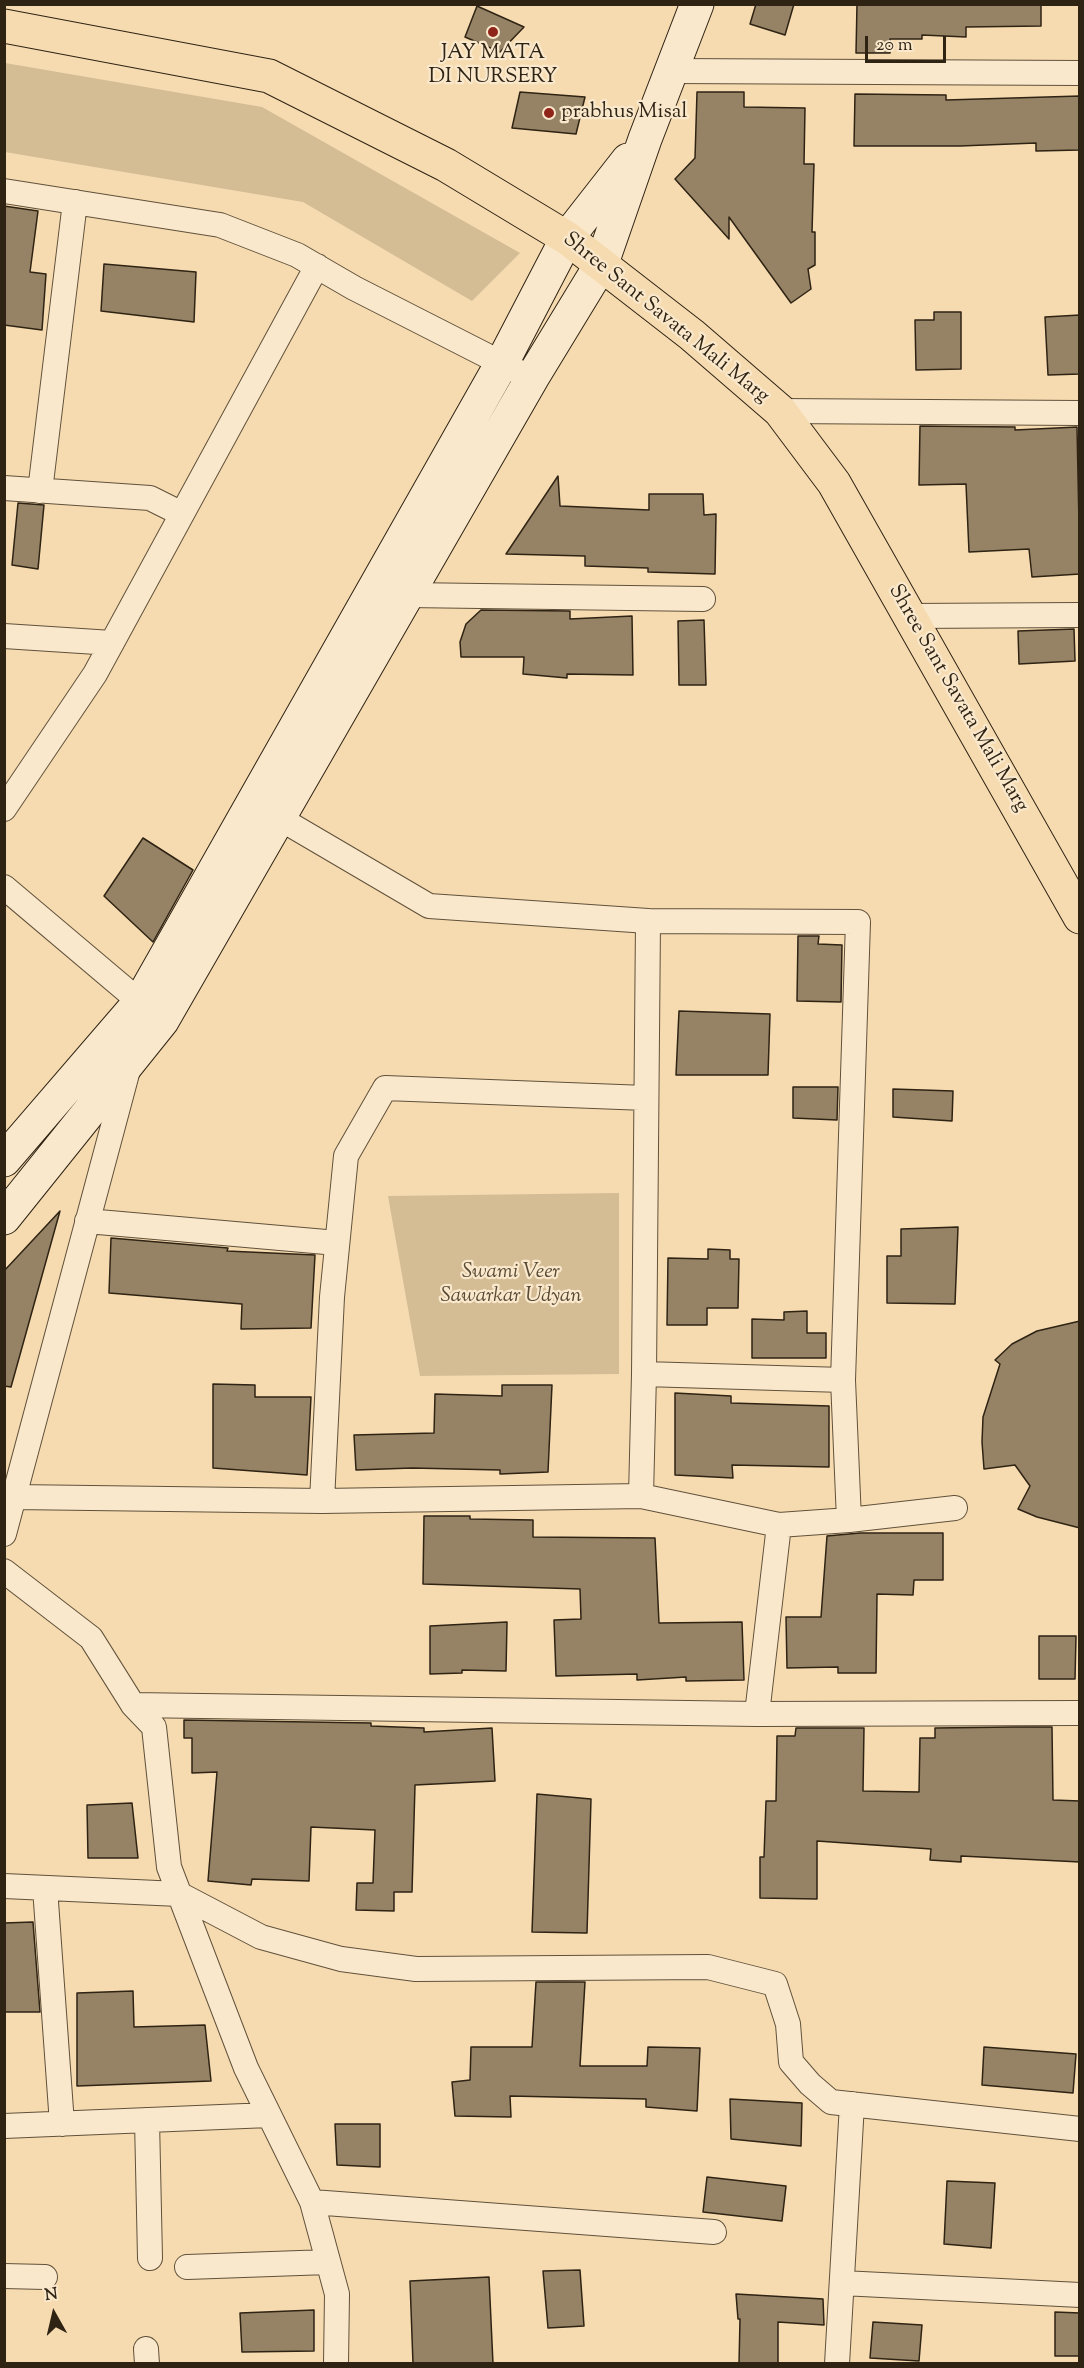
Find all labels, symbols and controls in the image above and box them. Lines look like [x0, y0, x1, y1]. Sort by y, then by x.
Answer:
scale bar [868, 24, 949, 62]
marker: JAY MATA DI NURSERY [486, 25, 500, 39]
text: 20 m [876, 33, 913, 59]
place label: JAY MATA DI NURSERY [428, 41, 558, 91]
place label: prabhus Misal [561, 100, 687, 126]
marker: prabhus Misal [542, 106, 556, 120]
street label: Shree Sant Savata Mali Marg [557, 228, 773, 410]
street label: Shree Sant Savata Mali Marg [881, 581, 1033, 817]
park label: Swami Veer Sawarkar Udyan [441, 1260, 581, 1310]
text: N [43, 2283, 59, 2308]
north arrow [24, 2284, 84, 2344]

